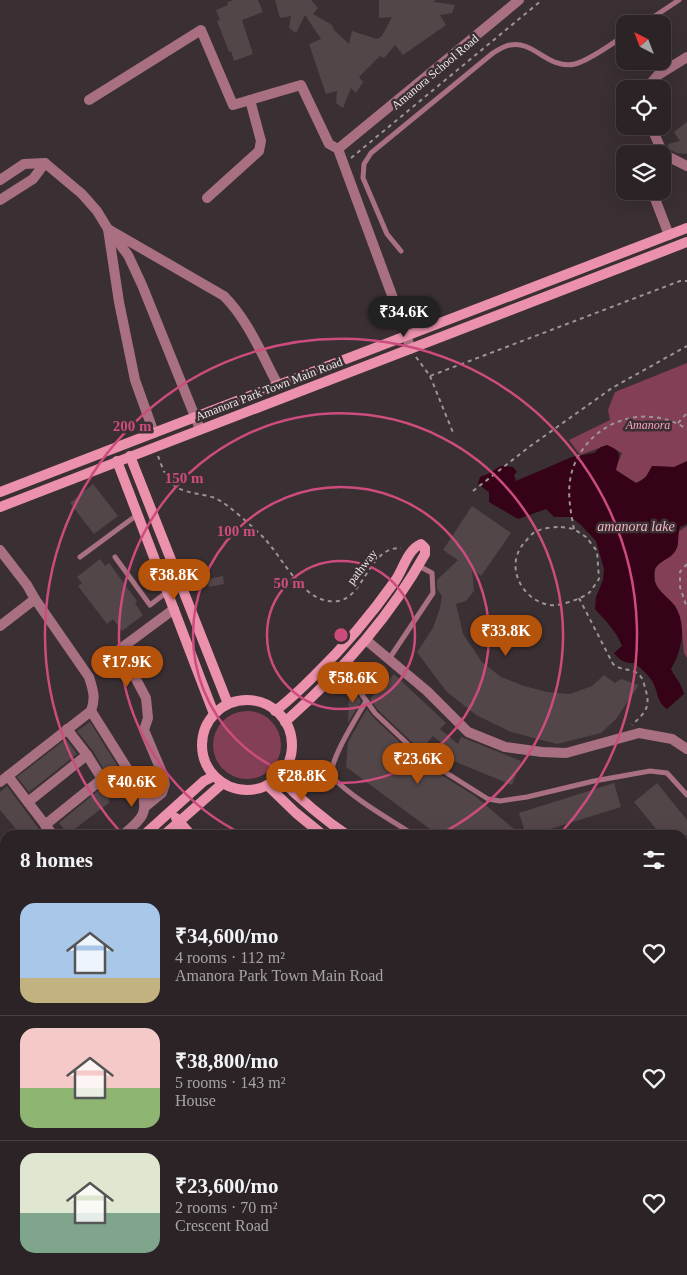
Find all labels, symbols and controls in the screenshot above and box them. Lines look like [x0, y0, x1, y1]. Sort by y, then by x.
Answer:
north arrow [616, 15, 671, 70]
map controls [616, 15, 671, 200]
street label: Amanora School Road [389, 32, 481, 112]
button: locate [616, 80, 671, 135]
button: layers [616, 145, 671, 200]
pin: ₹34.6K [363, 296, 445, 338]
text: ₹34.6K [379, 303, 429, 320]
street label: Amanora Park Town Main Road [194, 354, 344, 424]
text: 200 m [113, 418, 152, 434]
park label: Amanora [625, 418, 670, 432]
text: 150 m [165, 470, 204, 486]
water label: amanora lake [597, 519, 675, 534]
text: 100 m [217, 523, 256, 539]
street label: pathway [344, 547, 380, 587]
pin: ₹38.8K [133, 558, 215, 601]
text: ₹38.8K [149, 566, 199, 583]
text: 50 m [273, 575, 305, 591]
pin: ₹33.8K [465, 614, 547, 657]
text: ₹33.8K [481, 622, 531, 639]
centre of rings [332, 626, 350, 644]
pin: ₹17.9K [86, 646, 168, 688]
text: ₹17.9K [102, 653, 152, 670]
pin: ₹58.6K [312, 662, 394, 704]
text: ₹58.6K [328, 669, 378, 686]
pin: ₹23.6K [377, 742, 459, 785]
text: ₹23.6K [393, 750, 443, 767]
pin: ₹28.8K [261, 760, 343, 802]
pin: ₹40.6K [91, 766, 173, 808]
text: ₹28.8K [277, 767, 327, 784]
text: ₹40.6K [107, 773, 157, 790]
icon: filters [640, 846, 668, 874]
text: 8 homes [20, 848, 93, 872]
icon: home [60, 923, 120, 983]
text: ₹34,600/mo [175, 924, 279, 948]
icon: heart [640, 939, 668, 967]
text: 4 rooms · 112 m² [175, 949, 285, 966]
text: Amanora Park Town Main Road [175, 967, 383, 984]
icon: home [60, 1048, 120, 1108]
text: ₹38,800/mo [175, 1049, 279, 1073]
icon: heart [640, 1064, 668, 1092]
text: 5 rooms · 143 m² [175, 1074, 286, 1091]
text: House [175, 1092, 216, 1109]
icon: home [60, 1173, 120, 1233]
text: ₹23,600/mo [175, 1174, 279, 1198]
icon: heart [640, 1189, 668, 1217]
text: 2 rooms · 70 m² [175, 1199, 278, 1216]
text: Crescent Road [175, 1217, 269, 1234]

